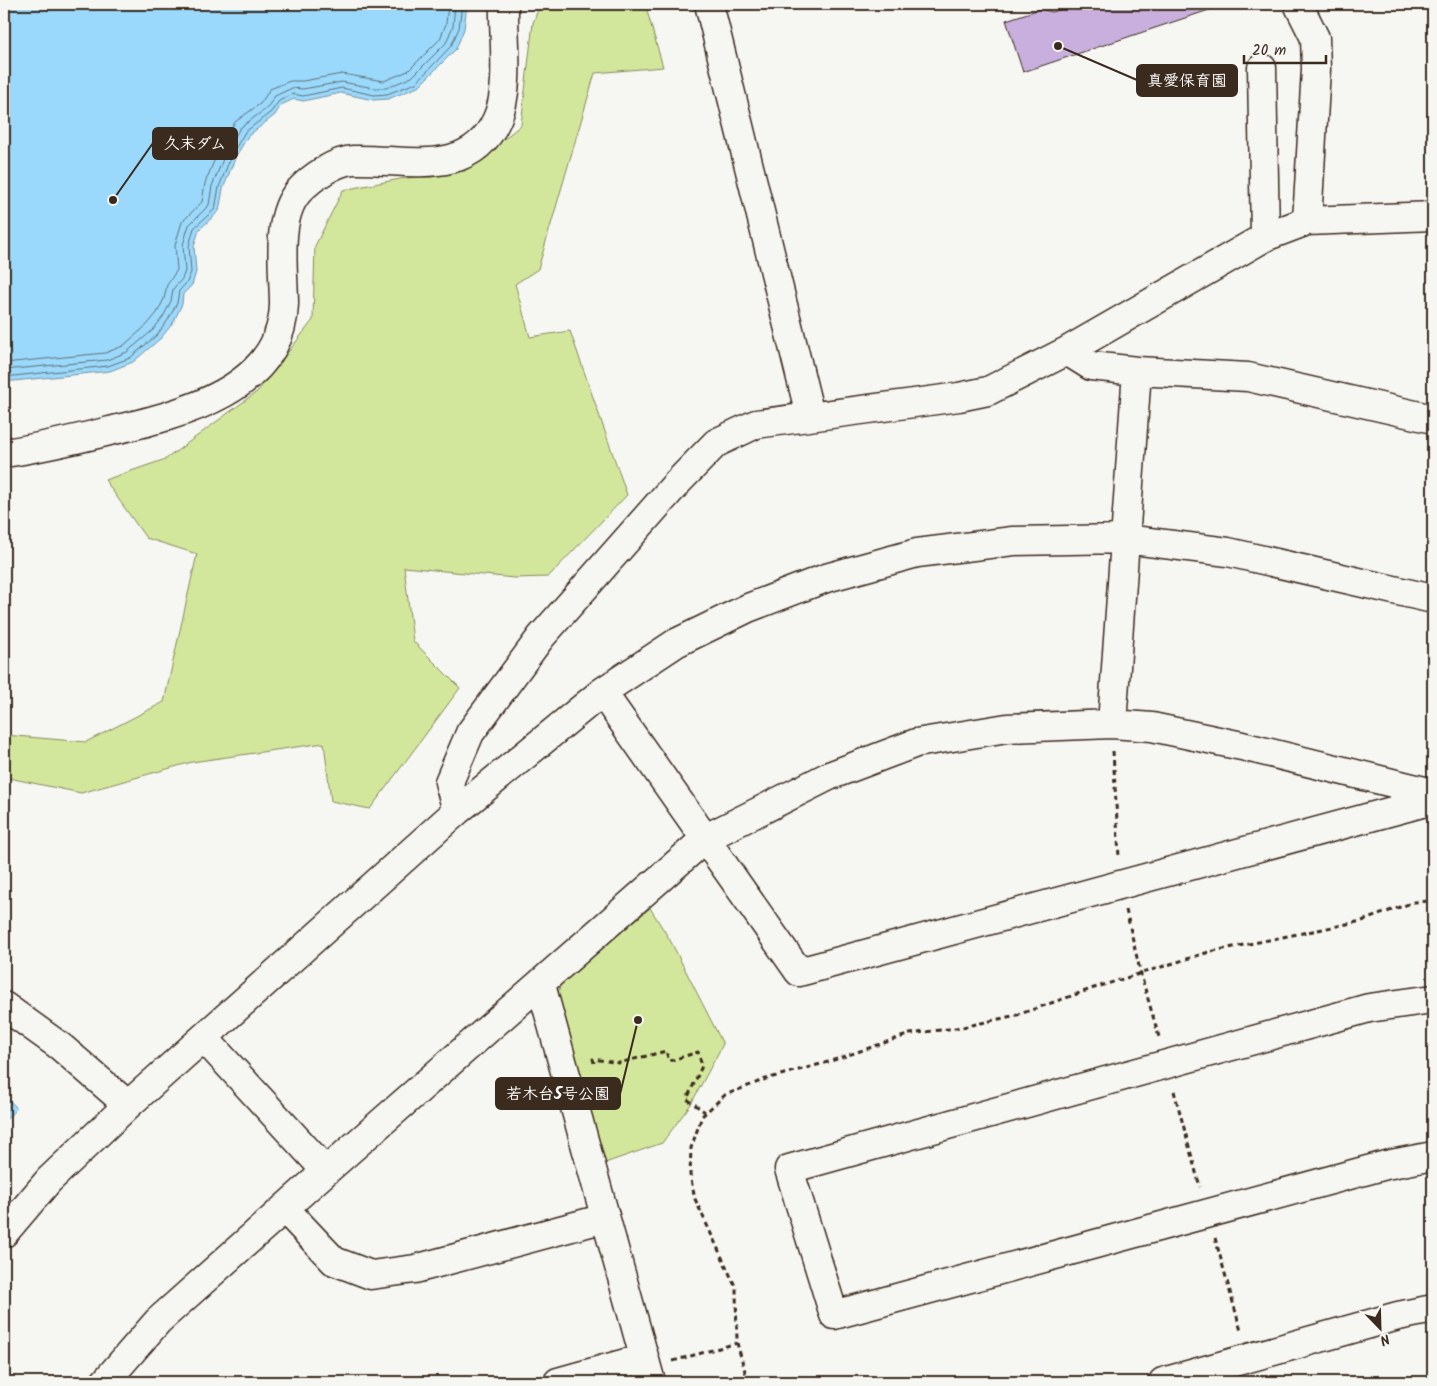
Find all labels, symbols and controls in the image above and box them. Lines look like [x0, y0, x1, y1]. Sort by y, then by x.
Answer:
scale bar [1244, 32, 1327, 64]
text: 20 m [1252, 39, 1286, 63]
callout: 真愛保育園 [1137, 65, 1237, 96]
text: 真愛保育園 [1147, 69, 1227, 94]
callout: 久末ダム [153, 128, 237, 159]
text: 久末ダム [164, 132, 226, 157]
callout: 若木台5号公園 [496, 1078, 620, 1109]
text: 若木台5号公園 [506, 1082, 610, 1107]
north arrow [1354, 1304, 1404, 1354]
text: N [1376, 1327, 1393, 1351]

